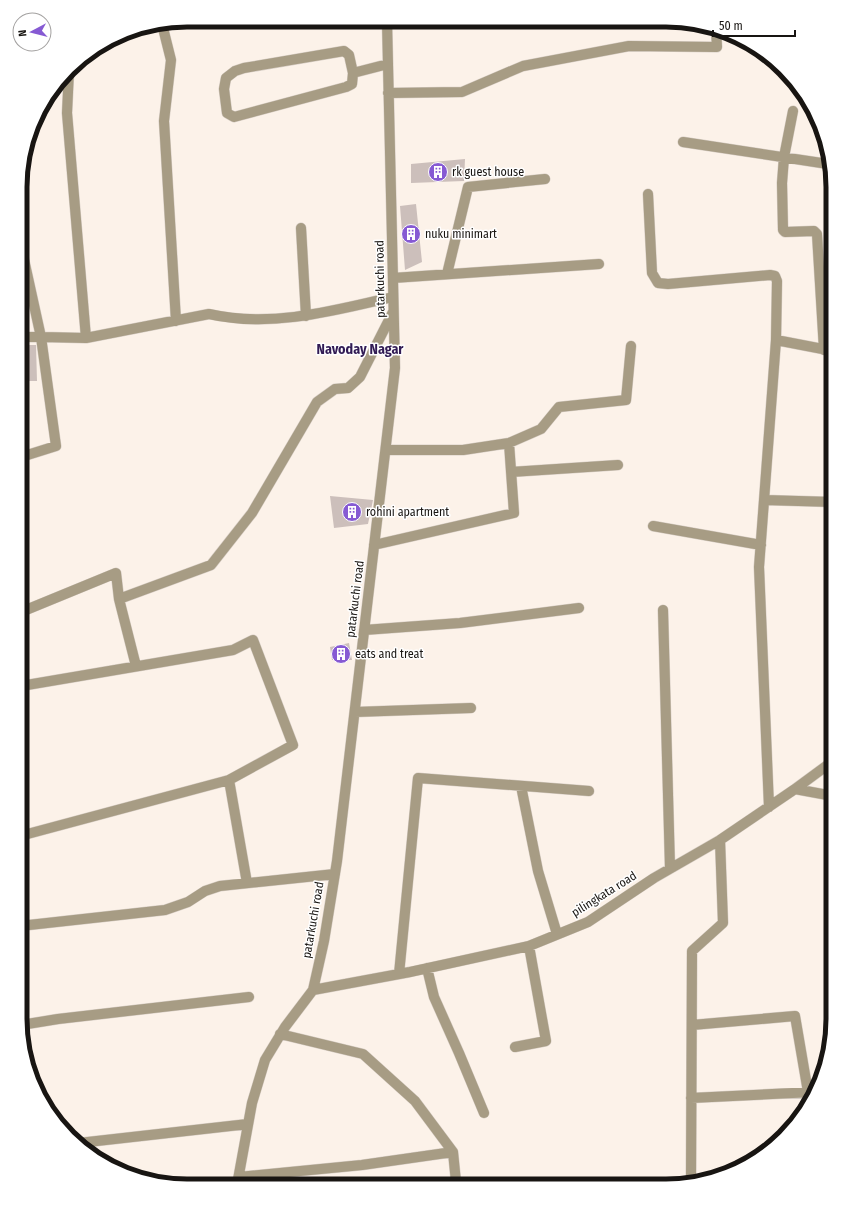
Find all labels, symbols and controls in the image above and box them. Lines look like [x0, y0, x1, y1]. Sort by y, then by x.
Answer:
north arrow [12, 12, 52, 52]
scale bar [713, 12, 795, 38]
text: 50 m [719, 19, 743, 33]
text: N [16, 29, 29, 37]
building icon: rk guest house [427, 161, 449, 183]
place label: rk guest house [452, 165, 524, 179]
building icon: nuku minimart [400, 223, 422, 245]
place label: nuku minimart [425, 227, 497, 241]
street label: patarkuchi road [372, 240, 388, 318]
district label: Navoday Nagar [317, 341, 404, 358]
building icon: rohini apartment [341, 501, 363, 523]
place label: rohini apartment [366, 505, 449, 519]
street label: patarkuchi road [343, 560, 367, 638]
building icon: eats and treat [330, 643, 352, 665]
place label: eats and treat [355, 647, 424, 661]
street label: pilingkata road [569, 869, 639, 919]
street label: patarkuchi road [299, 881, 327, 959]

